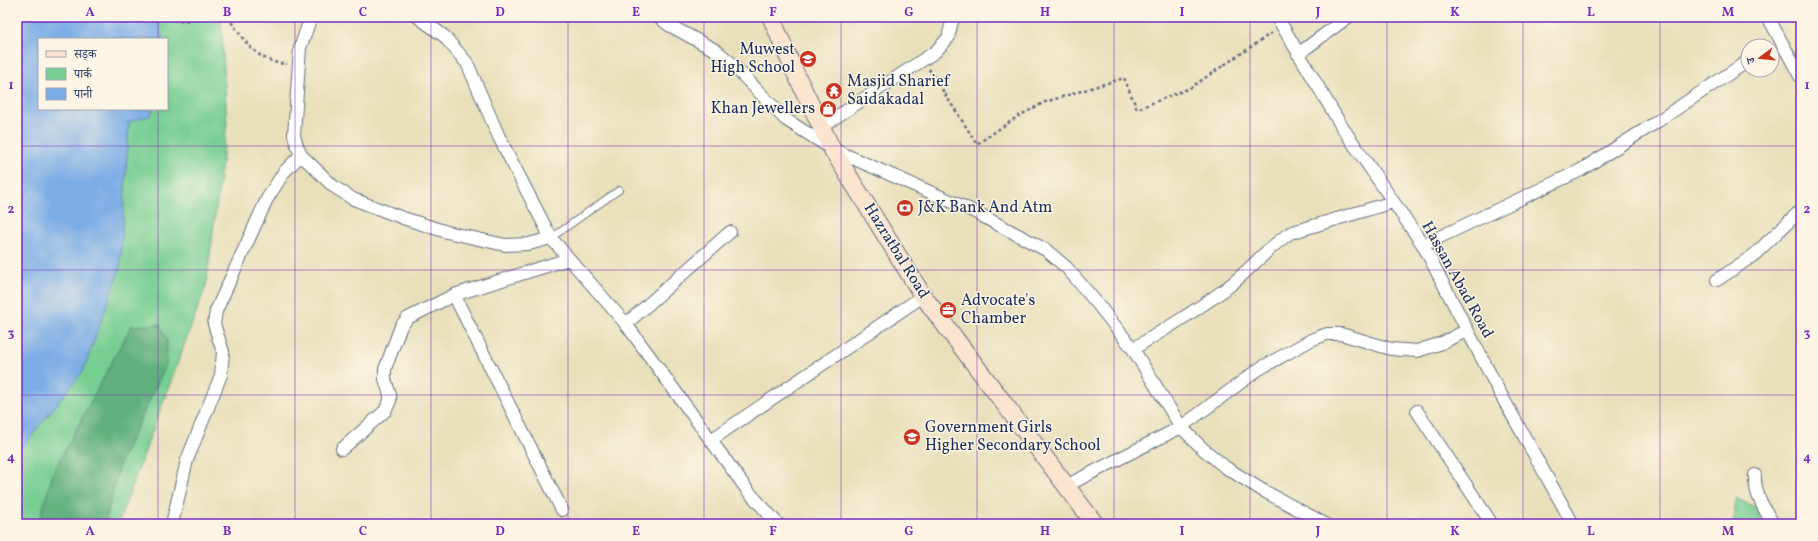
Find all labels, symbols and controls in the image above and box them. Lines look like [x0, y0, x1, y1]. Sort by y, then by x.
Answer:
text: A [85, 4, 95, 22]
text: B [223, 4, 232, 22]
text: C [359, 4, 367, 22]
text: D [495, 4, 505, 22]
text: E [632, 4, 640, 22]
text: F [769, 4, 777, 22]
text: G [904, 4, 914, 22]
text: H [1040, 4, 1050, 22]
text: I [1180, 4, 1185, 22]
text: J [1315, 4, 1321, 22]
text: K [1450, 4, 1460, 22]
text: L [1587, 4, 1595, 22]
text: M [1722, 4, 1735, 22]
legend [38, 38, 168, 110]
north arrow [1740, 38, 1780, 78]
place label: Muwest High School [710, 39, 795, 79]
text: सड़क [73, 47, 98, 63]
school or university icon: Muwest High School [798, 49, 818, 69]
text: उ [1743, 54, 1760, 66]
text: पार्क [73, 67, 93, 83]
place label: Masjid Sharief Saidakadal [847, 71, 951, 111]
text: 1 [8, 77, 14, 95]
text: 1 [1804, 77, 1810, 95]
temple icon: Masjid Sharief Saidakadal [824, 81, 844, 101]
text: पानी [73, 86, 93, 103]
place label: Khan Jewellers [711, 98, 815, 120]
shop icon: Khan Jewellers [818, 99, 838, 119]
place label: J&K Bank And Atm [918, 197, 1052, 219]
bank icon: J&K Bank And Atm [895, 198, 915, 218]
street label: Hazratbal Road [858, 199, 934, 303]
text: 2 [8, 201, 15, 219]
text: 2 [1804, 201, 1811, 219]
street label: Hassan Abad Road [1416, 217, 1498, 343]
place label: Advocate's Chamber [961, 290, 1036, 330]
office icon: Advocate's Chamber [938, 300, 958, 320]
text: 3 [8, 325, 15, 343]
text: 3 [1804, 325, 1811, 343]
place label: Government Girls Higher Secondary School [925, 417, 1101, 457]
school or university icon: Government Girls Higher Secondary School [902, 427, 922, 447]
text: 4 [7, 449, 15, 467]
text: 4 [1803, 449, 1811, 467]
text: A [85, 523, 95, 541]
text: B [223, 523, 232, 541]
text: C [359, 523, 367, 541]
text: D [495, 523, 505, 541]
text: E [632, 523, 640, 541]
text: F [769, 523, 777, 541]
text: G [904, 523, 914, 541]
text: H [1040, 523, 1050, 541]
text: I [1180, 523, 1185, 541]
text: J [1315, 523, 1321, 541]
text: K [1450, 523, 1460, 541]
text: L [1587, 523, 1595, 541]
text: M [1722, 523, 1735, 541]

